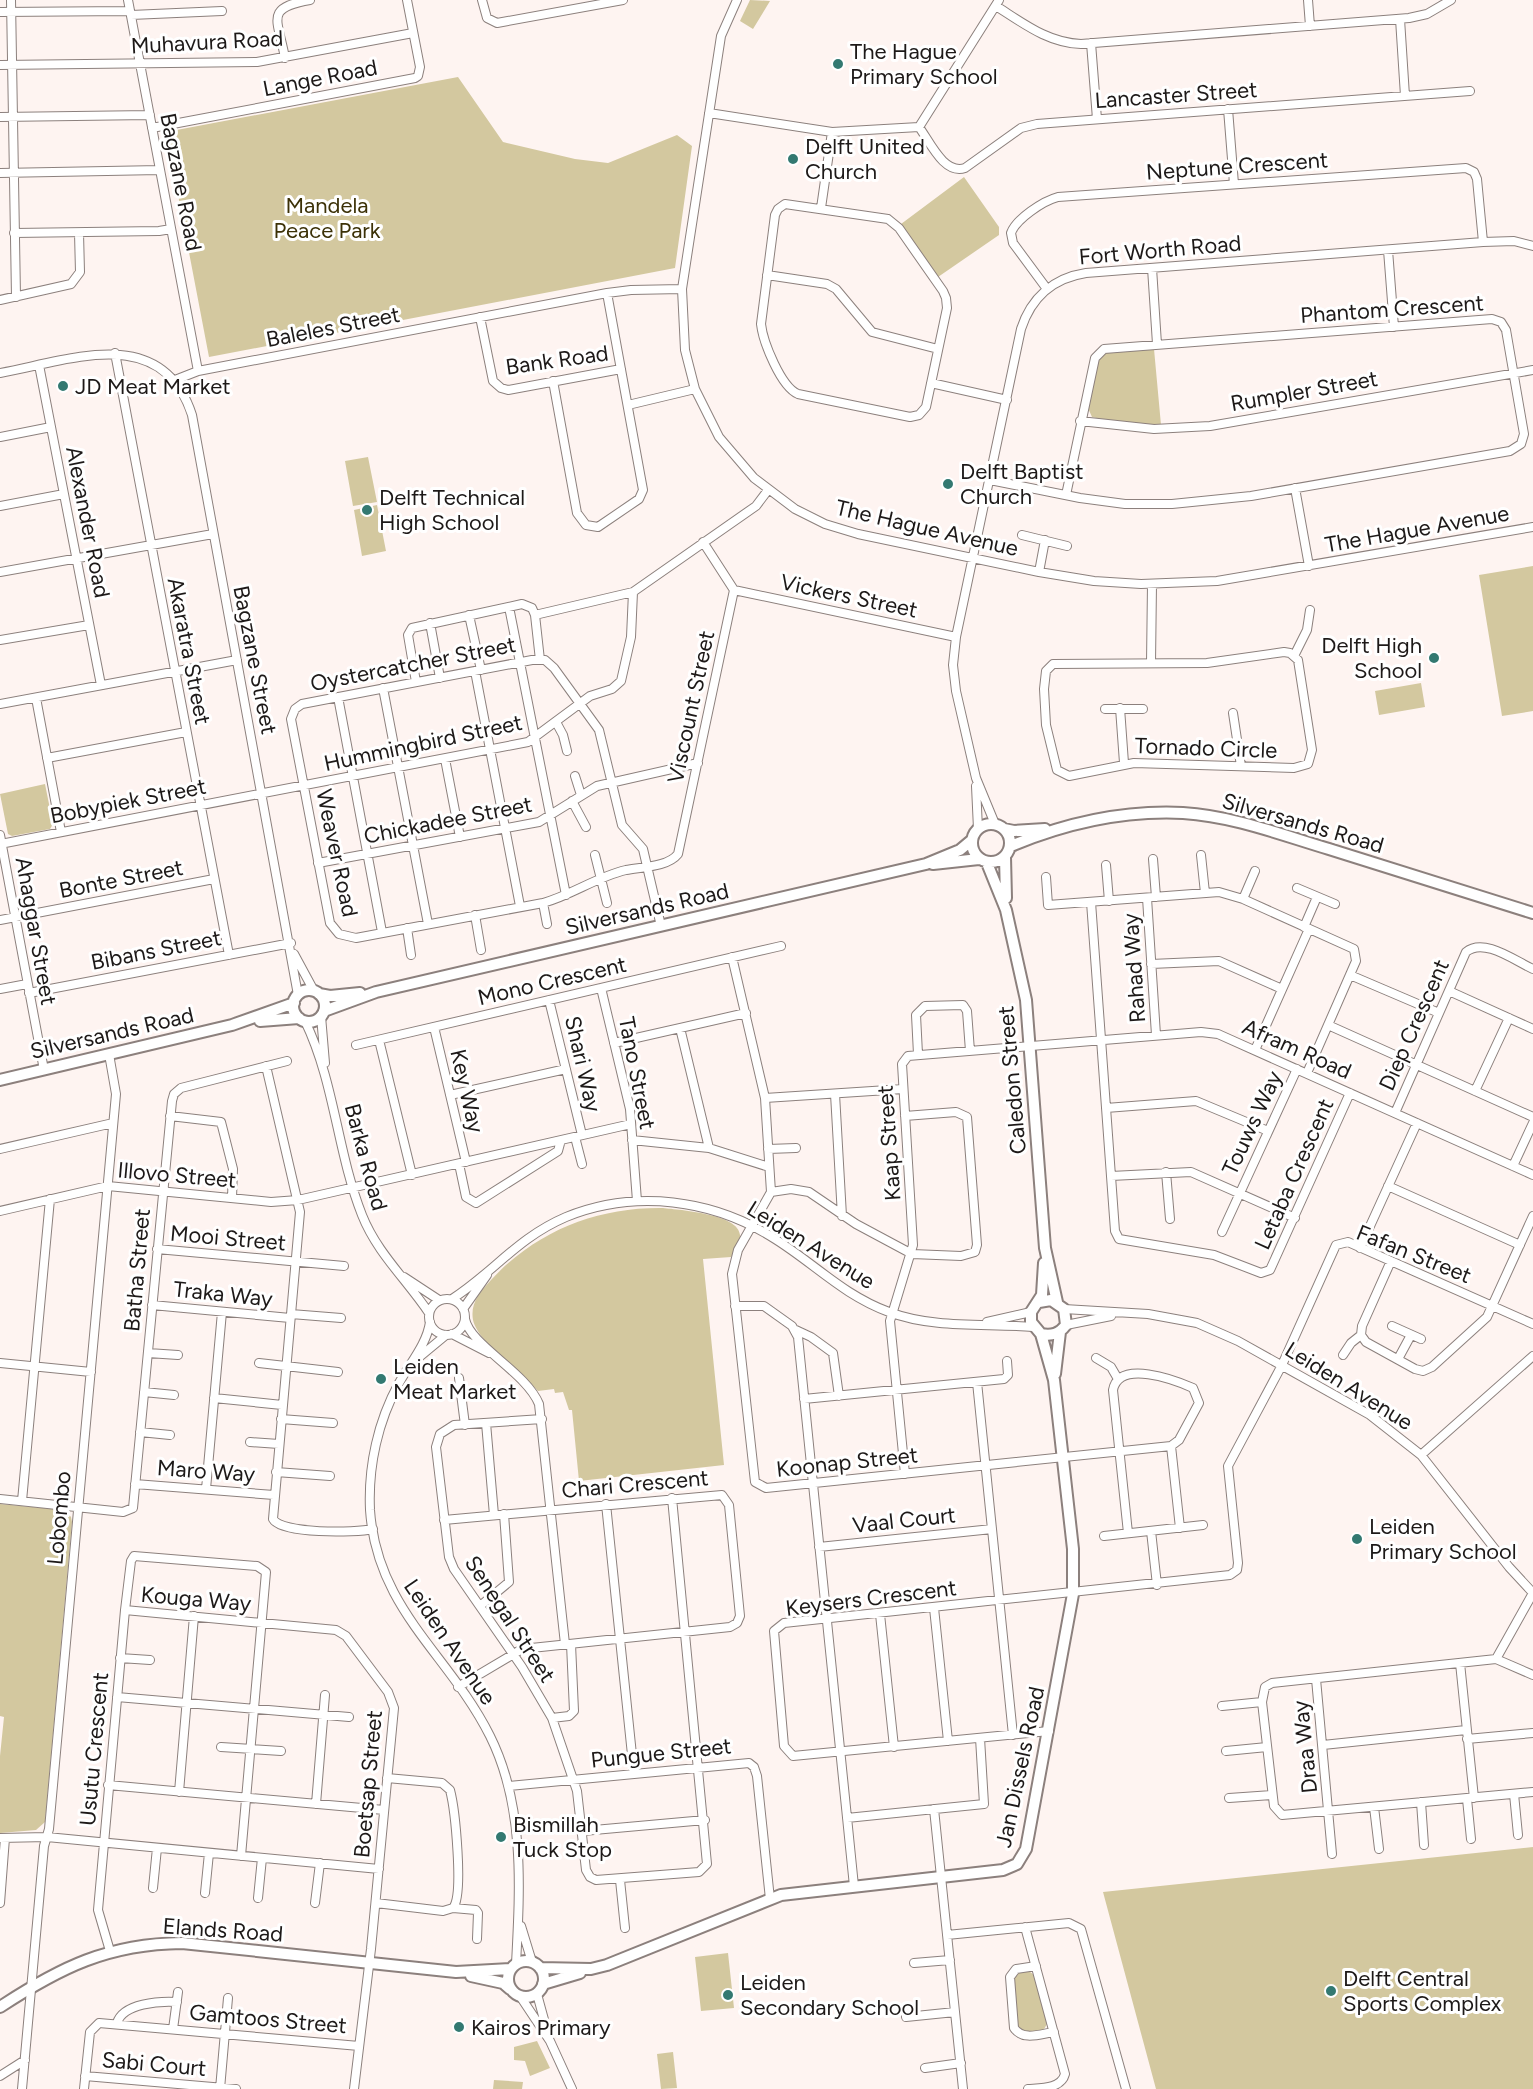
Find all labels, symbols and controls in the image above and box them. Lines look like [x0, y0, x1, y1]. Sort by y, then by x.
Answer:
street label: Muhavura Road [130, 25, 284, 59]
place label: The Hague Primary School [850, 38, 998, 90]
street label: Lange Road [261, 54, 379, 102]
marker: The Hague Primary School [831, 57, 845, 71]
street label: Lancaster Street [1094, 76, 1258, 114]
street label: Bagzane Road [154, 111, 208, 253]
place label: Delft United Church [805, 133, 925, 185]
street label: Neptune Crescent [1145, 146, 1329, 186]
marker: Delft United Church [786, 152, 800, 166]
park label: Mandela Peace Park [274, 192, 381, 244]
street label: Fort Worth Road [1078, 229, 1242, 271]
street label: Phantom Crescent [1299, 289, 1485, 329]
street label: Baleles Street [264, 301, 402, 353]
street label: Bank Road [504, 339, 610, 381]
street label: Rumpler Street [1228, 365, 1380, 417]
place label: JD Meat Market [75, 373, 231, 400]
marker: JD Meat Market [56, 379, 70, 393]
street label: Alexander Road [60, 444, 116, 600]
place label: Delft Baptist Church [960, 458, 1084, 510]
marker: Delft Baptist Church [941, 477, 955, 491]
place label: Delft Technical High School [379, 484, 525, 536]
street label: The Hague Avenue [833, 494, 1021, 562]
street label: The Hague Avenue [1323, 499, 1511, 559]
marker: Delft Technical High School [360, 503, 374, 517]
street label: Vickers Street [778, 568, 920, 624]
street label: Akaratra Street [162, 575, 216, 727]
street label: Bagzane Street [227, 583, 283, 737]
street label: Viscount Street [662, 628, 720, 786]
street label: Oystercatcher Street [308, 631, 518, 697]
place label: Delft High School [1321, 632, 1422, 684]
marker: Delft High School [1427, 651, 1441, 665]
street label: Hummingbird Street [321, 709, 525, 777]
street label: Tornado Circle [1134, 732, 1278, 764]
street label: Bobypiek Street [48, 773, 208, 829]
street label: Weaver Road [310, 787, 364, 919]
street label: Silversands Road [1219, 787, 1387, 859]
street label: Chickadee Street [362, 790, 534, 850]
street label: Bonte Street [57, 854, 185, 904]
street label: Ahaggar Street [10, 855, 62, 1007]
street label: Silversands Road [563, 877, 731, 941]
street label: Rahad Way [1117, 912, 1151, 1024]
street label: Bibans Street [89, 924, 223, 976]
street label: Mono Crescent [475, 951, 629, 1011]
street label: Diep Crescent [1373, 955, 1455, 1095]
street label: Silversands Road [28, 1001, 196, 1065]
street label: Caledon Street [992, 1005, 1032, 1155]
street label: Shari Way [559, 1013, 607, 1115]
street label: Afram Road [1238, 1013, 1356, 1085]
street label: Tano Street [613, 1014, 661, 1132]
street label: Key Way [444, 1047, 490, 1136]
street label: Touws Way [1216, 1066, 1288, 1179]
street label: Kaap Street [871, 1084, 907, 1202]
street label: Letaba Crescent [1249, 1094, 1339, 1254]
street label: Barka Road [339, 1100, 393, 1214]
street label: Illovo Street [117, 1156, 237, 1194]
street label: Leiden Avenue [742, 1195, 880, 1295]
street label: Batha Street [118, 1207, 156, 1333]
street label: Mooi Street [169, 1219, 287, 1257]
street label: Fafan Street [1353, 1219, 1475, 1289]
street label: Traka Way [172, 1275, 274, 1313]
street label: Leiden Avenue [1280, 1336, 1418, 1436]
place label: Leiden Meat Market [393, 1353, 517, 1405]
marker: Leiden Meat Market [374, 1372, 388, 1386]
street label: Koonap Street [775, 1441, 919, 1483]
street label: Maro Way [156, 1454, 256, 1488]
street label: Chari Crescent [560, 1464, 710, 1504]
street label: Lobombo [41, 1470, 77, 1566]
street label: Vaal Court [851, 1501, 957, 1539]
place label: Leiden Primary School [1369, 1513, 1517, 1565]
marker: Leiden Primary School [1350, 1532, 1364, 1546]
street label: Senegal Street [459, 1550, 561, 1688]
street label: Leiden Avenue [398, 1574, 502, 1710]
street label: Keysers Crescent [784, 1574, 958, 1622]
street label: Kouga Way [140, 1581, 253, 1617]
street label: Usutu Crescent [74, 1671, 114, 1827]
street label: Jan Dissels Road [990, 1684, 1050, 1850]
street label: Draa Way [1287, 1699, 1323, 1795]
street label: Boetsap Street [348, 1709, 388, 1859]
street label: Pungue Street [589, 1732, 733, 1774]
place label: Bismillah Tuck Stop [513, 1811, 612, 1863]
marker: Bismillah Tuck Stop [494, 1830, 508, 1844]
street label: Elands Road [162, 1912, 284, 1948]
place label: Delft Central Sports Complex [1343, 1965, 1502, 2017]
place label: Leiden Secondary School [740, 1969, 919, 2021]
marker: Delft Central Sports Complex [1324, 1984, 1338, 1998]
marker: Leiden Secondary School [721, 1988, 735, 2002]
street label: Gamtoos Street [188, 1999, 348, 2039]
place label: Kairos Primary [471, 2014, 611, 2041]
marker: Kairos Primary [452, 2020, 466, 2034]
street label: Sabi Court [101, 2046, 207, 2082]

